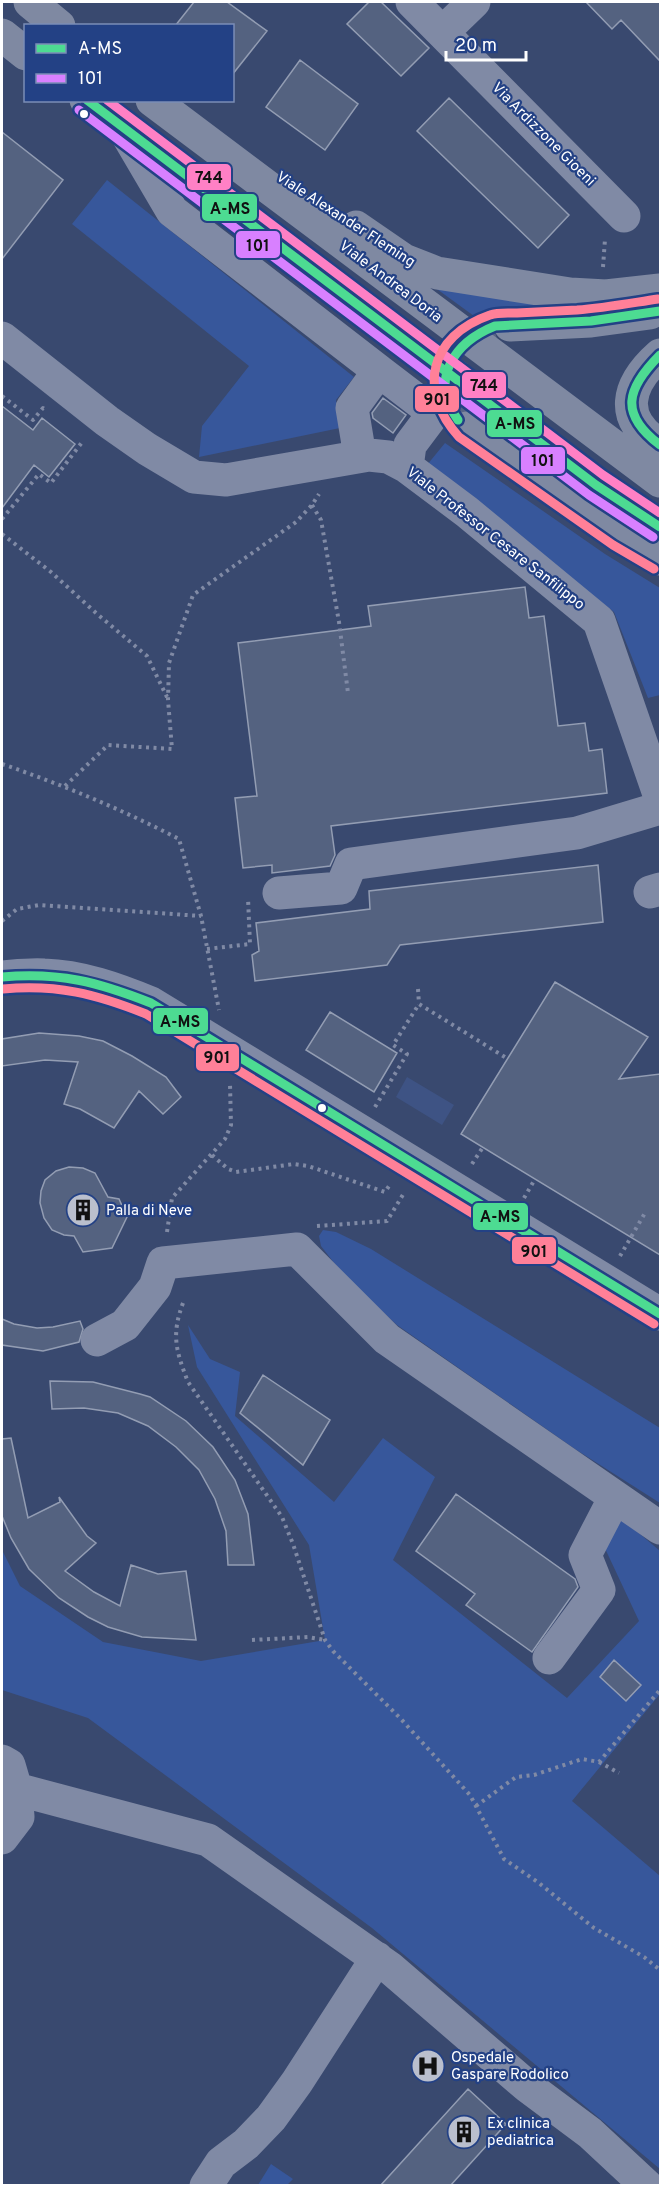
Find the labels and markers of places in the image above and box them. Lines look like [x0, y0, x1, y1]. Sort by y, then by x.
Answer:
unlabelled marker [78, 108, 90, 120]
unlabelled marker [316, 1102, 328, 1114]
building icon: Palla di Neve [65, 1192, 101, 1228]
place label: Palla di Neve [106, 1202, 192, 1221]
hospital icon: Ospedale Gaspare Rodolico [410, 2048, 446, 2084]
place label: Ospedale Gaspare Rodolico [451, 2049, 569, 2085]
building icon: Ex clinica pediatrica [446, 2114, 482, 2150]
place label: Ex clinica pediatrica [487, 2115, 554, 2151]

